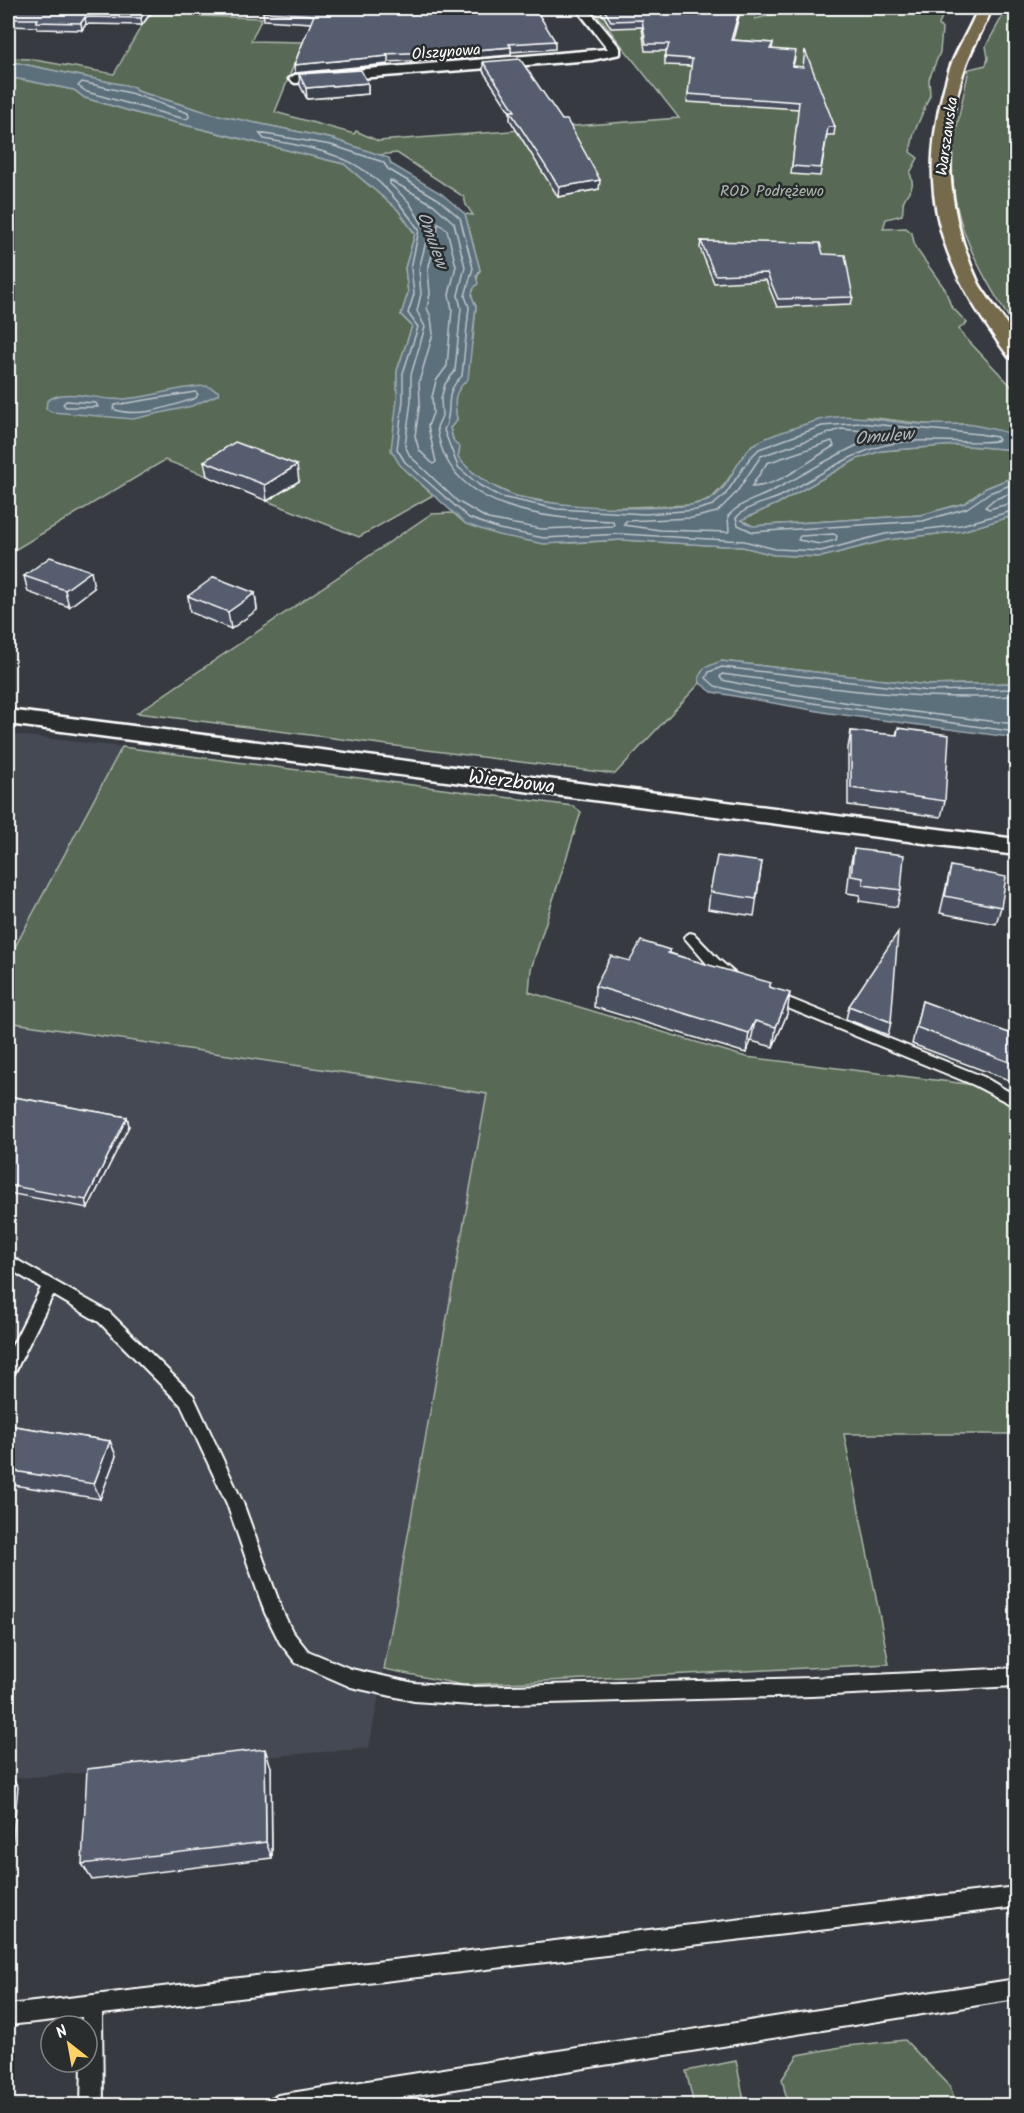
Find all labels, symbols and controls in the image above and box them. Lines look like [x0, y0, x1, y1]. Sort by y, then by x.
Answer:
street label: Olszynowa [411, 38, 481, 67]
street label: Warszawska [930, 95, 965, 177]
park label: ROD Podrężewo [720, 179, 824, 204]
water label: Omulew [408, 208, 456, 276]
water label: Omulew [854, 420, 917, 454]
street label: Wierzbowa [467, 762, 557, 804]
north arrow [39, 2014, 99, 2074]
text: N [51, 2019, 73, 2046]

